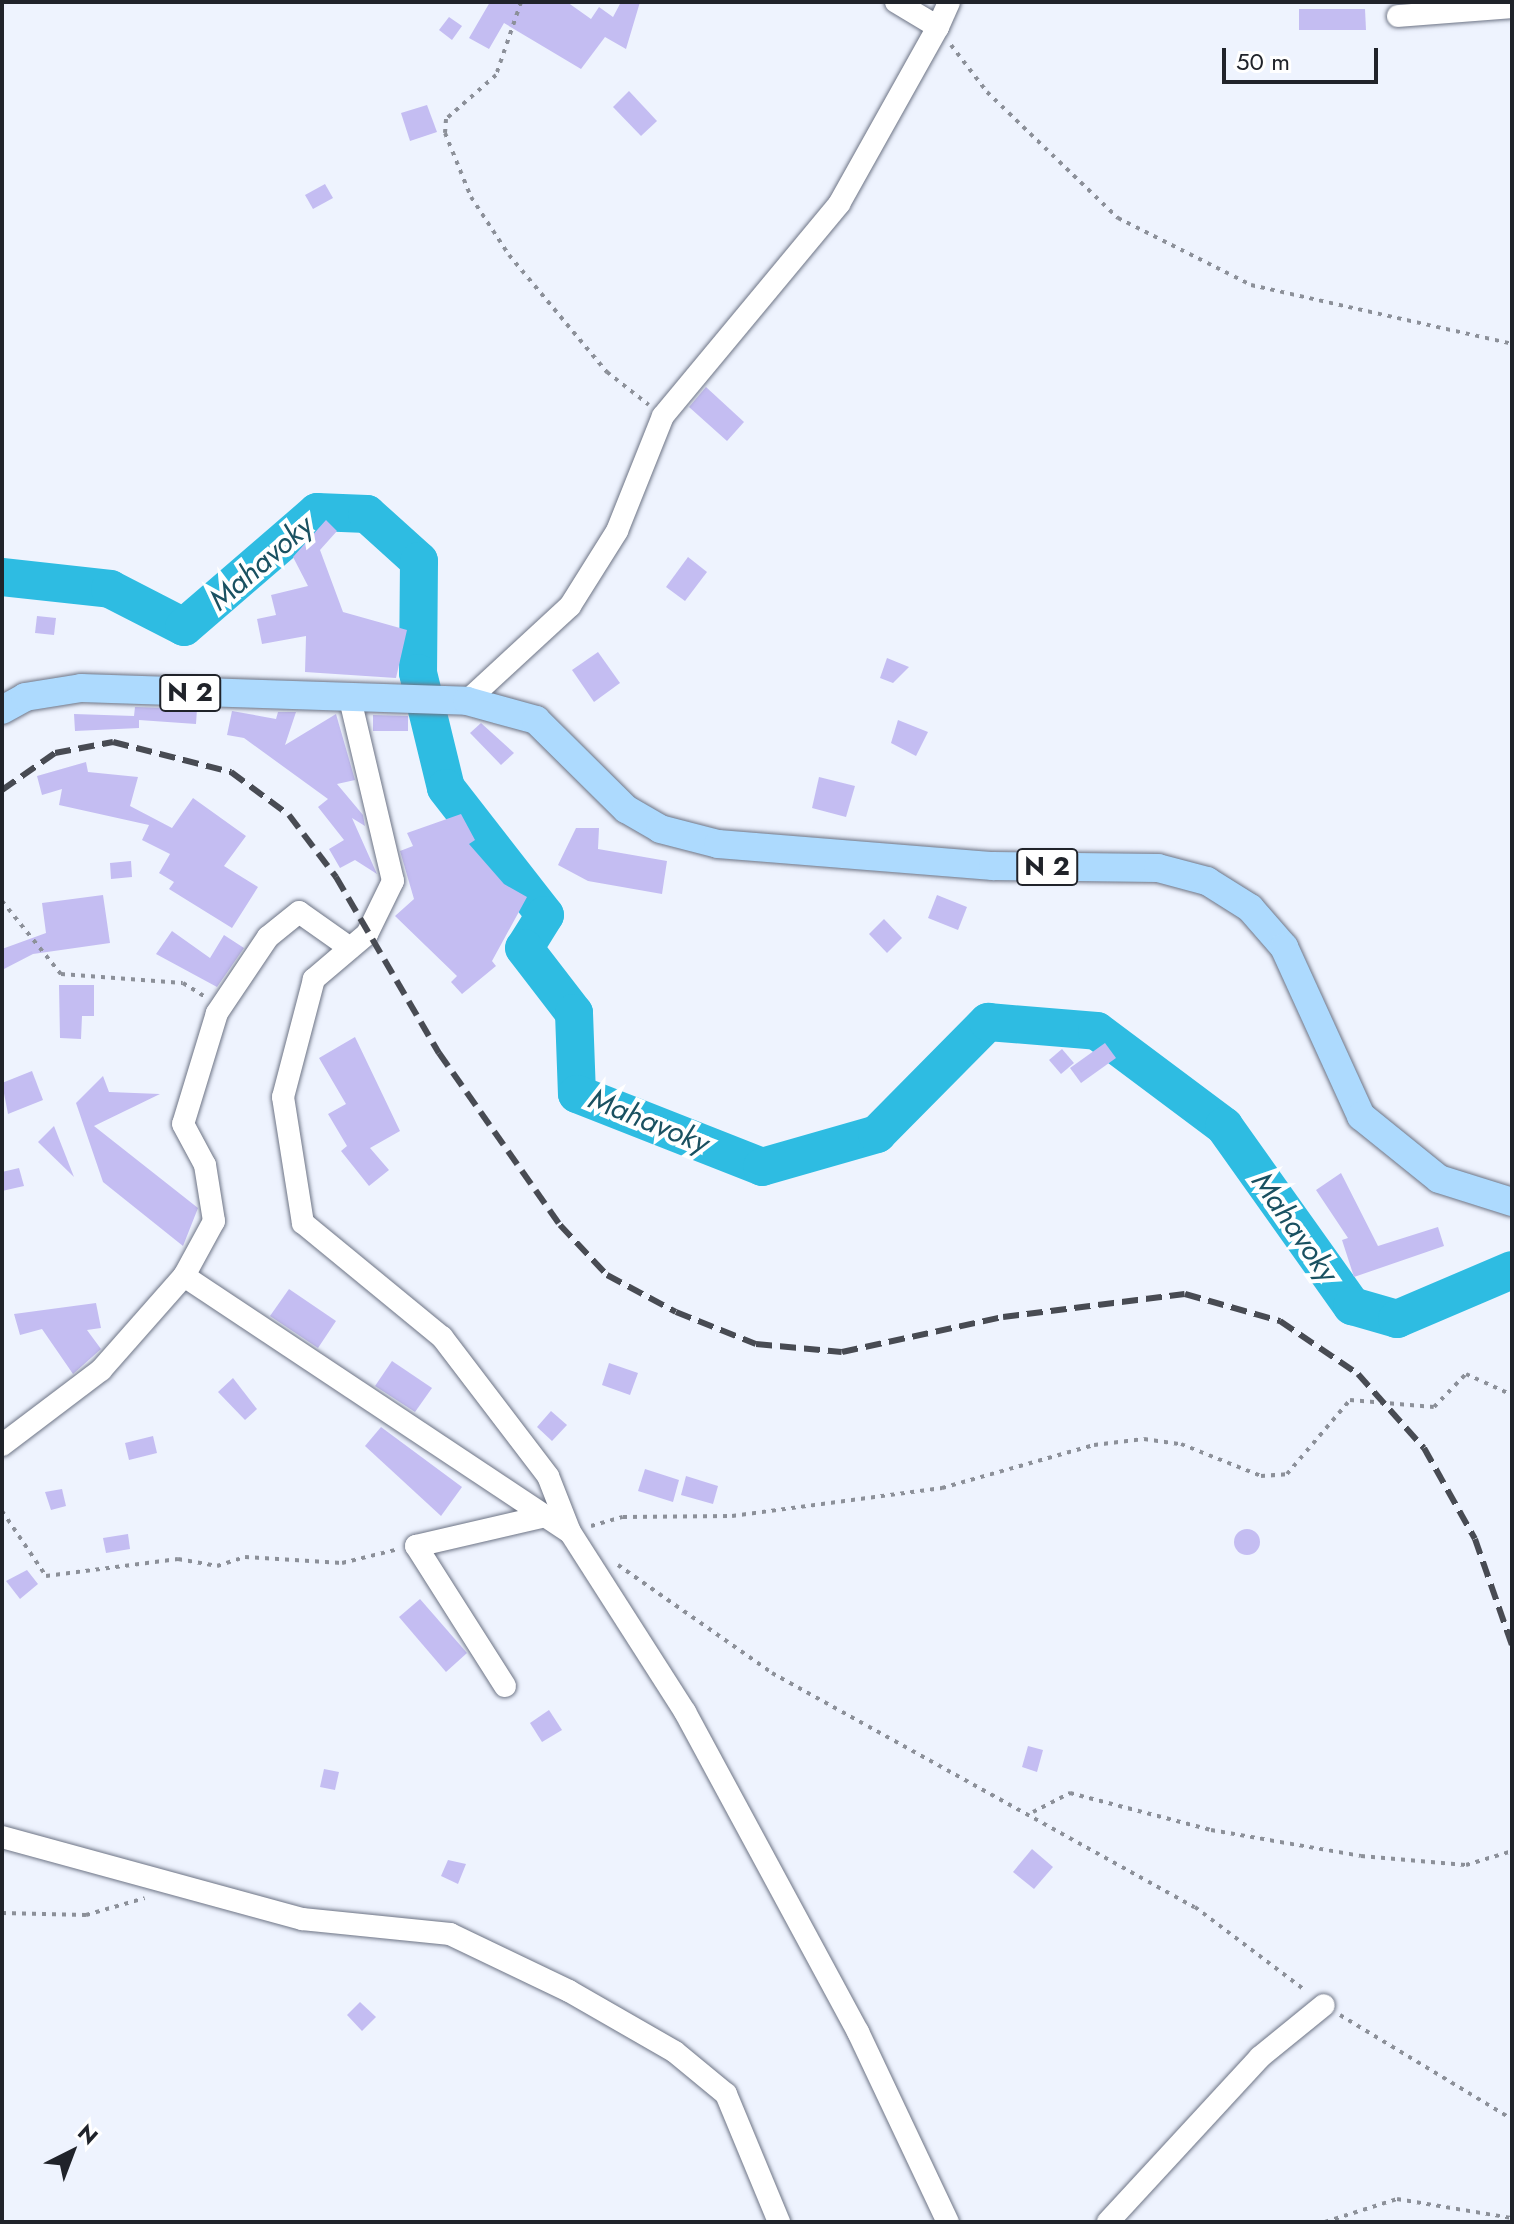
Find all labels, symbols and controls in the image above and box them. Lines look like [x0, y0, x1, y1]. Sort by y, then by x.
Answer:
scale bar [1226, 32, 1382, 82]
text: 50 m [1236, 44, 1290, 79]
water label: Mahavoky [202, 508, 320, 618]
road number: N 2 [158, 671, 222, 715]
road number: N 2 [1015, 845, 1079, 889]
water label: Mahavoky [584, 1081, 714, 1161]
water label: Mahavoky [1244, 1165, 1346, 1289]
north arrow [32, 2112, 112, 2192]
text: N [71, 2116, 105, 2152]

